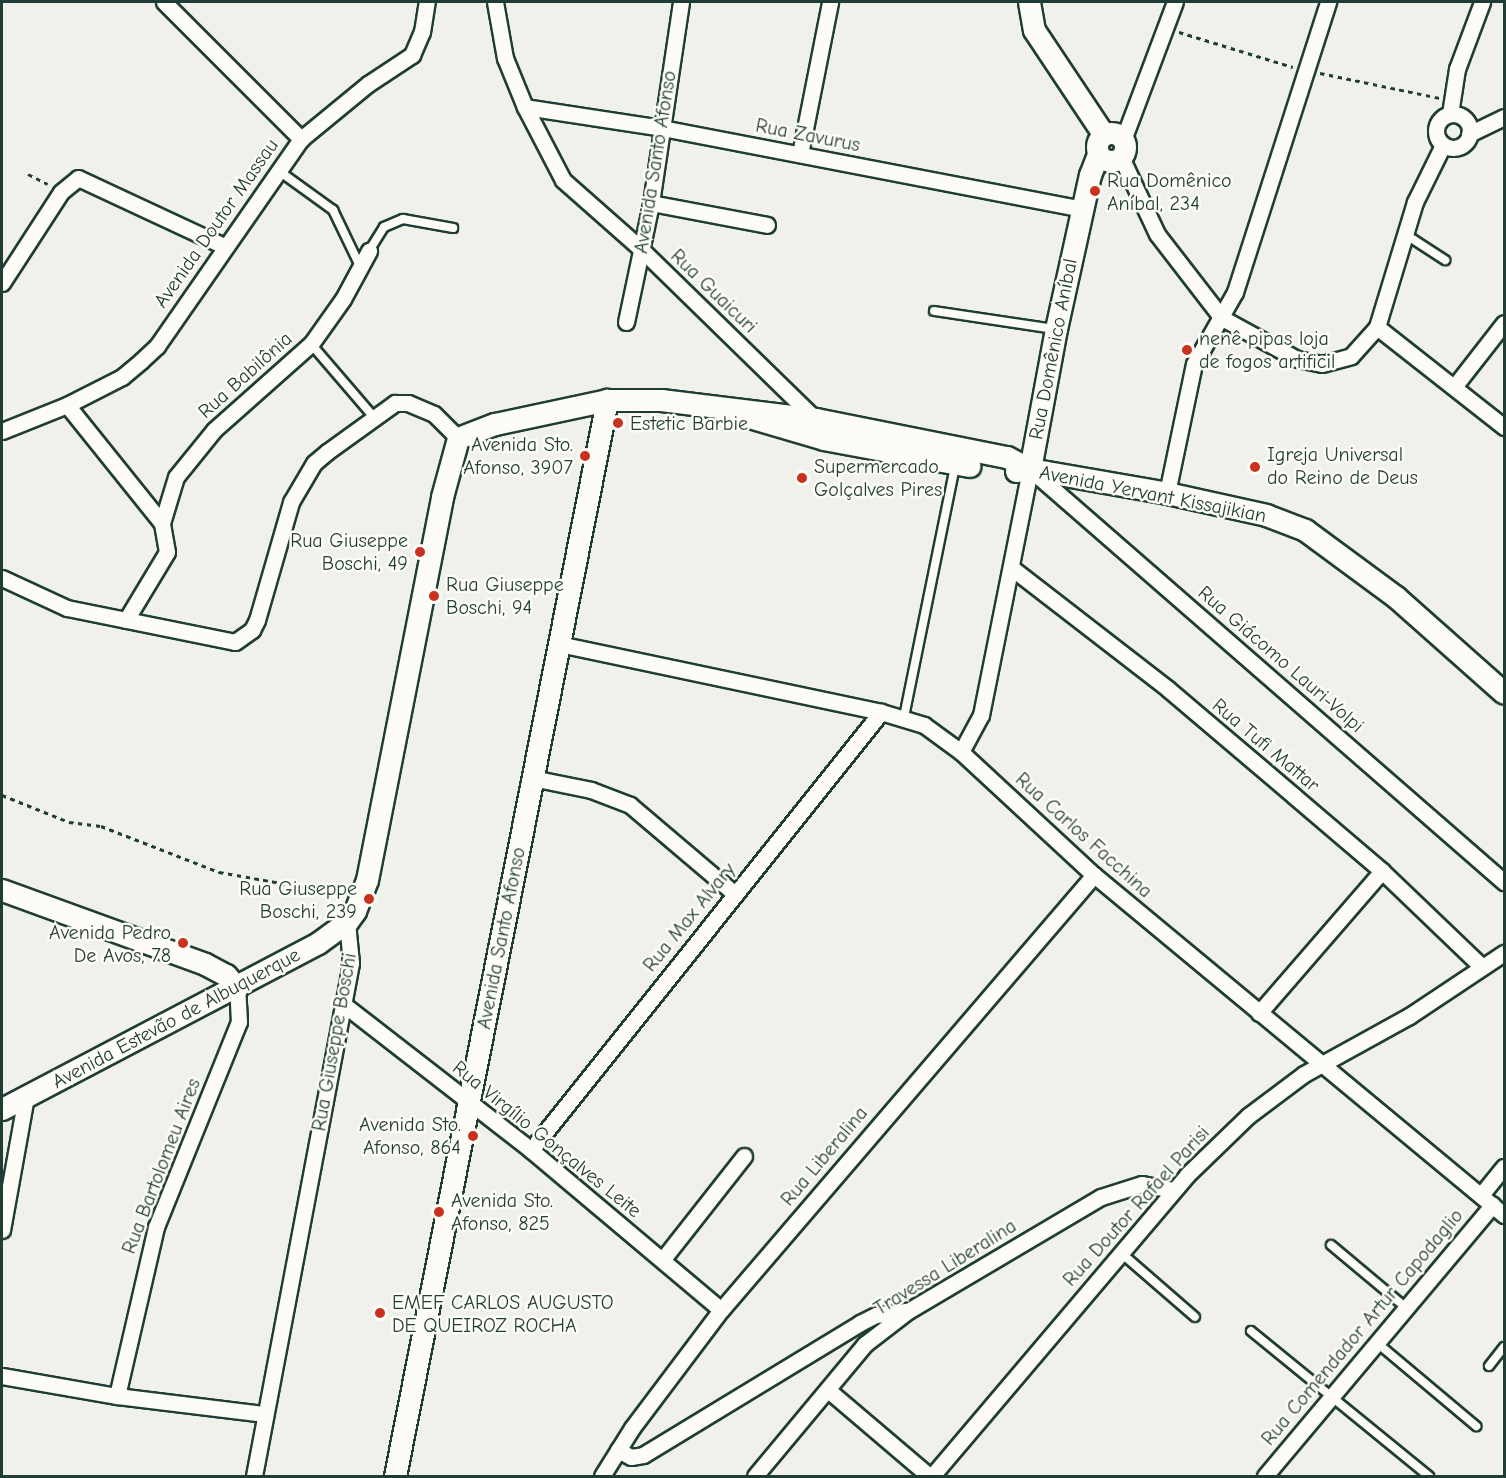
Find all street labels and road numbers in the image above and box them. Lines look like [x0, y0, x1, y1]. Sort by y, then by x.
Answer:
street label: Avenida Santo Afonso [629, 69, 681, 255]
street label: Rua Zavurus [754, 113, 862, 157]
street label: Avenida Doutor Massau [149, 134, 283, 312]
street label: Rua Guaicuri [666, 244, 762, 338]
street label: Rua Domênico Aníbal [1024, 256, 1082, 442]
street label: Rua Babilônia [193, 327, 297, 423]
street label: Avenida Yervant Kissajikian [1037, 460, 1269, 528]
street label: Rua Giácomo Lauri-Volpi [1193, 580, 1369, 738]
street label: Rua Tufi Mattar [1207, 693, 1325, 797]
street label: Rua Carlos Facchina [1011, 767, 1157, 903]
street label: Avenida Santo Afonso [472, 845, 530, 1031]
street label: Rua Max Alvary [638, 858, 740, 976]
street label: Avenida Estevão de Albuquerque [48, 942, 304, 1094]
street label: Rua Giuseppe Boschi [307, 951, 361, 1133]
street label: Rua Virgílio Gonçalves Leite [448, 1055, 646, 1223]
street label: Rua Bartolomeu Aires [116, 1075, 206, 1257]
street label: Rua Liberalina [775, 1101, 873, 1211]
street label: Rua Doutor Rafael Parisi [1058, 1121, 1214, 1291]
street label: Rua Comendador Artur Capodaglio [1256, 1204, 1468, 1450]
street label: Travessa Liberalina [869, 1214, 1021, 1320]

